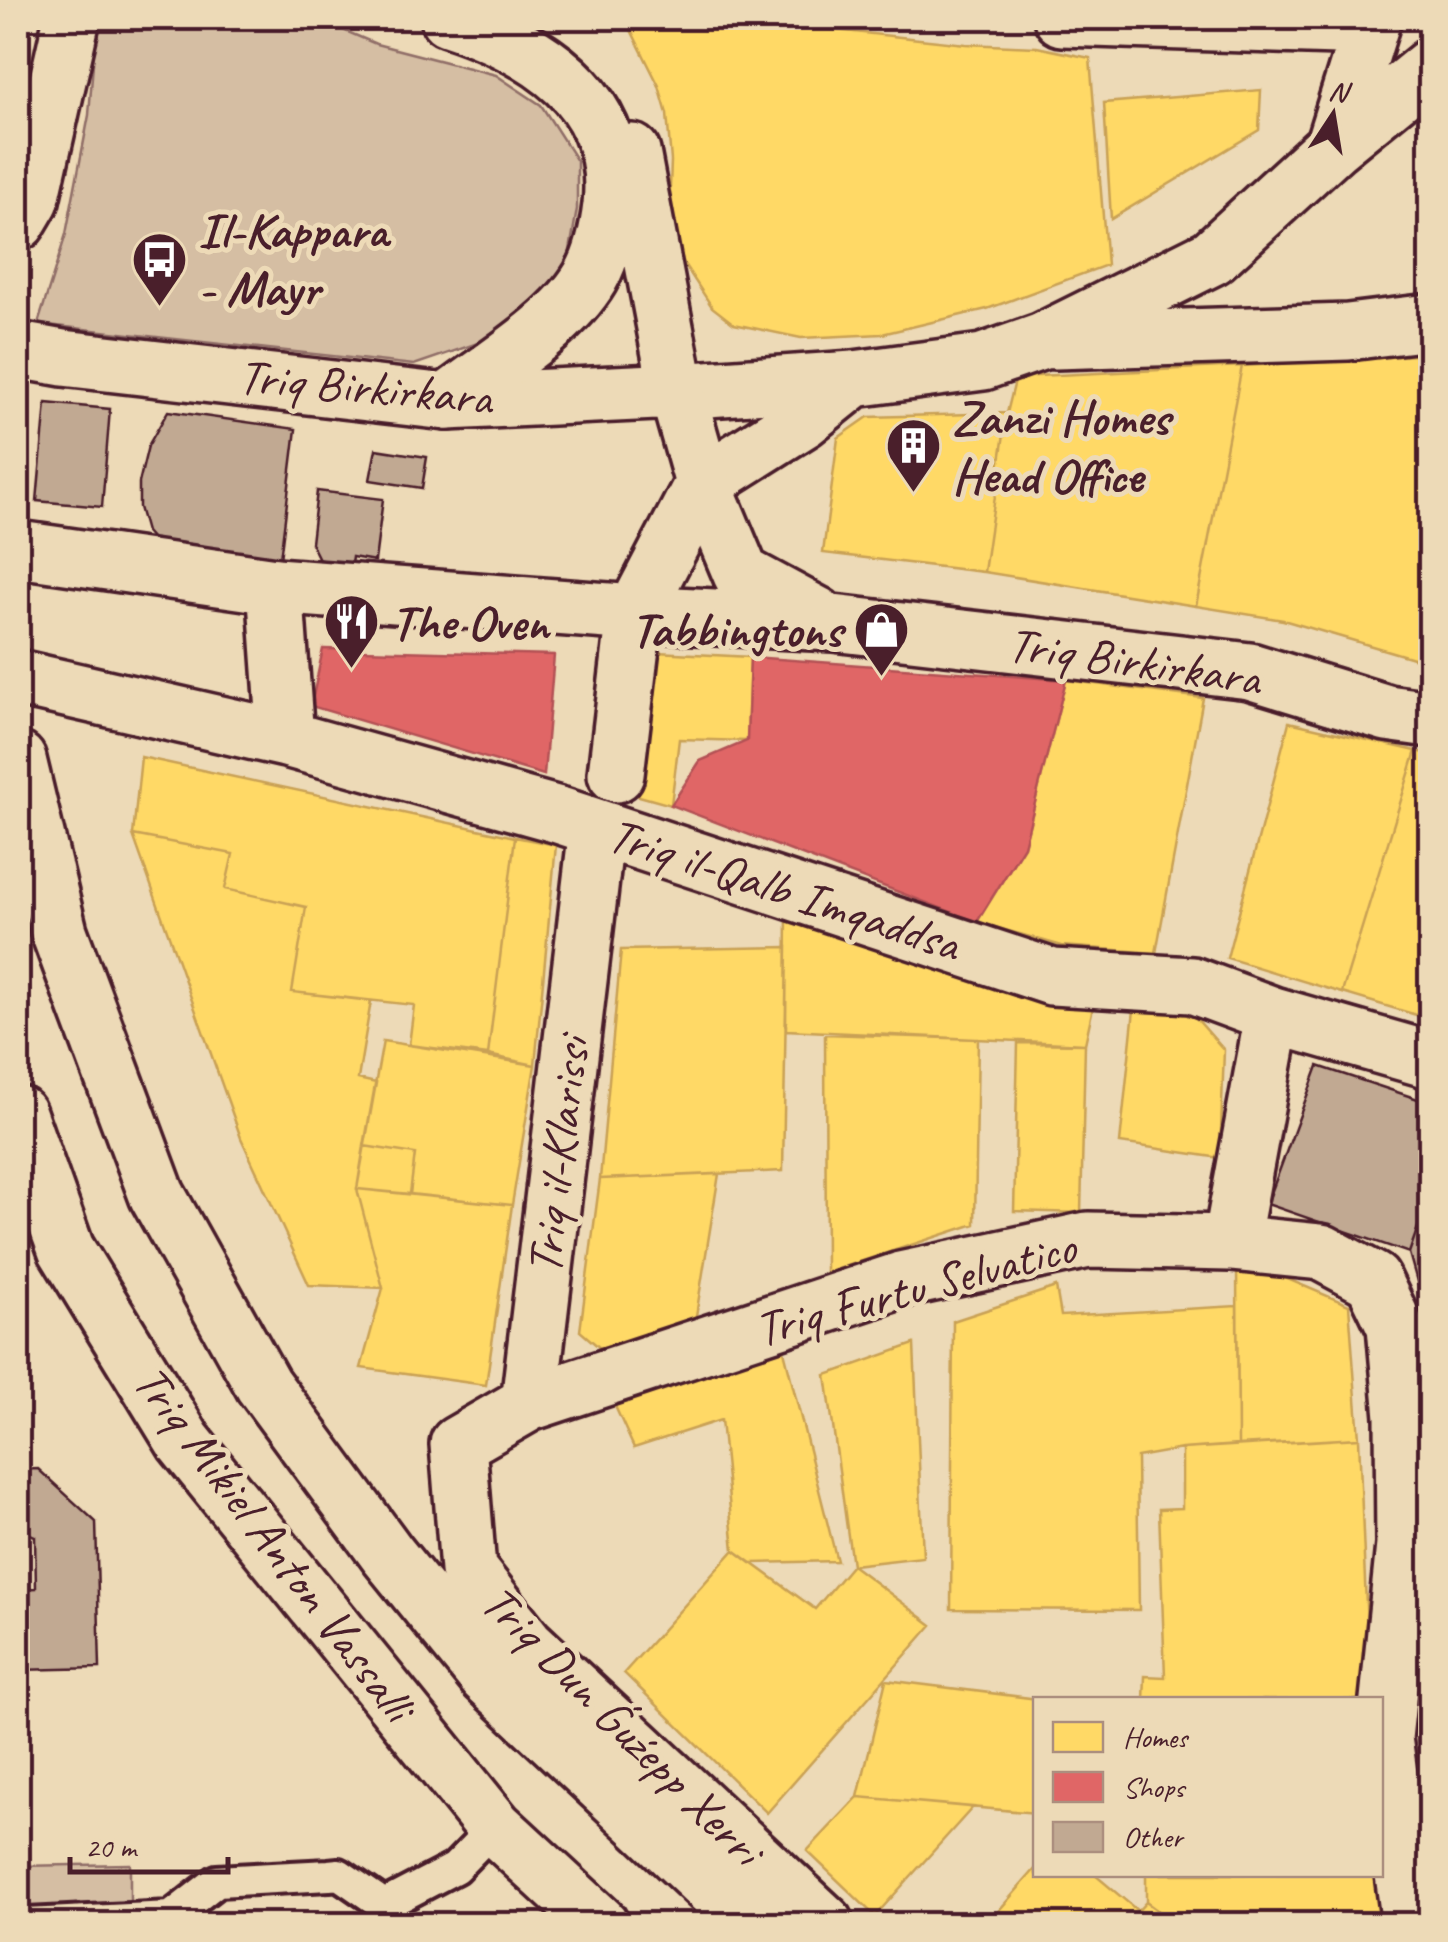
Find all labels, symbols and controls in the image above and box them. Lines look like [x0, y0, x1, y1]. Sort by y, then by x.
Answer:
north arrow [1283, 65, 1383, 165]
text: N [1326, 72, 1355, 111]
place label: Il-Kappara - Mayr [198, 199, 392, 320]
bus stop icon: Il-Kappara - Mayr [129, 229, 189, 308]
street label: Triq Birkirkara [236, 345, 497, 430]
place label: Zanzi Homes Head Office [952, 386, 1174, 507]
building icon: Zanzi Homes Head Office [883, 416, 943, 495]
place label: The Oven [391, 591, 552, 654]
restaurant icon: The Oven [322, 592, 382, 671]
place label: Tabbingtons [631, 598, 846, 661]
shop icon: Tabbingtons [851, 599, 911, 678]
street label: Triq Birkirkara [1004, 612, 1267, 710]
street label: Triq il-Qalb Imqaddsa [600, 803, 971, 976]
street label: Triq il-Klarissi [512, 1028, 604, 1278]
street label: Triq Furtu Selvatico [748, 1214, 1084, 1361]
street label: Triq Mikiel Anton Vassalli [120, 1352, 432, 1738]
street label: Triq Dun Ǵuźepp Xerri [468, 1571, 780, 1883]
legend [1033, 1697, 1383, 1877]
text: Homes [1123, 1718, 1190, 1756]
text: Shops [1123, 1768, 1187, 1806]
scale bar [70, 1812, 228, 1874]
text: Other [1123, 1818, 1185, 1856]
text: 20 m [85, 1828, 138, 1866]

